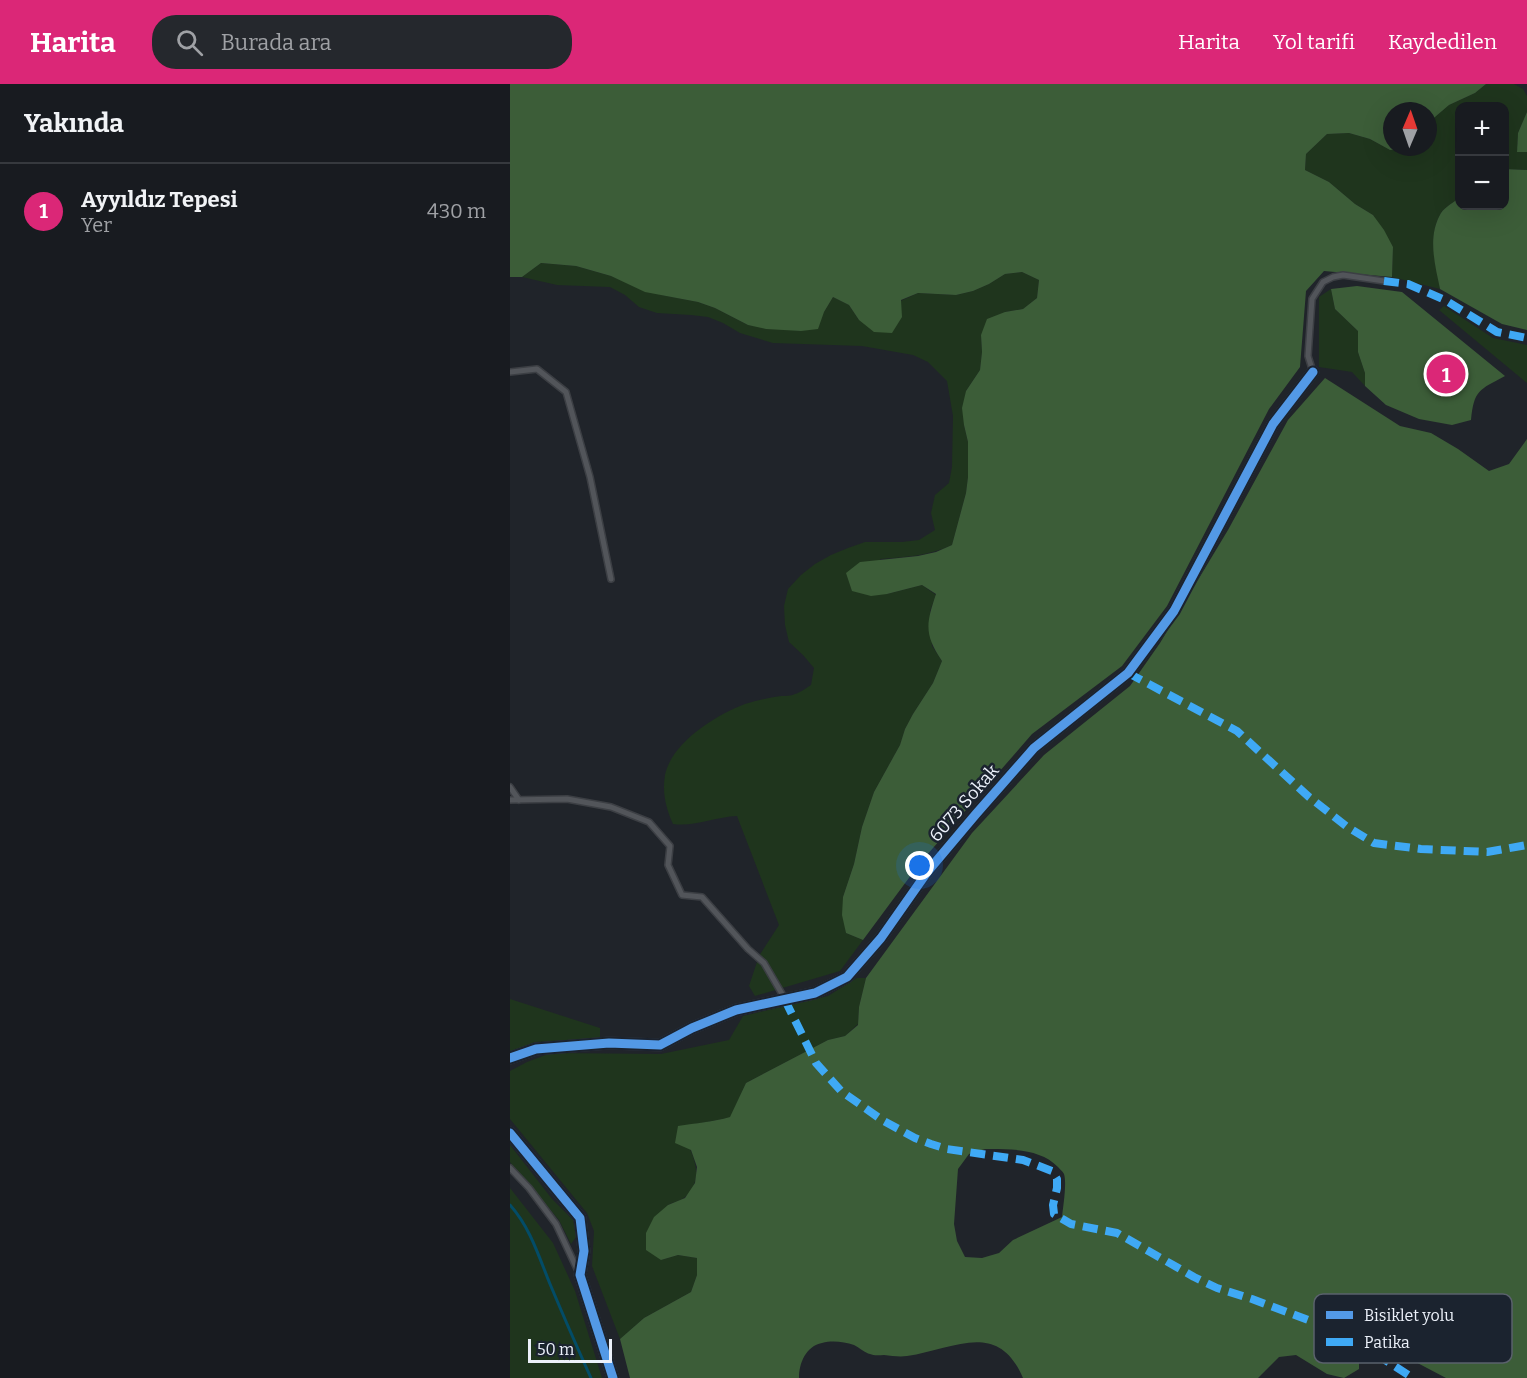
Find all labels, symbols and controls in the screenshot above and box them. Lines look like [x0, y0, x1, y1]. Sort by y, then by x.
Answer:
search box [152, 15, 572, 69]
text: Harita [30, 26, 116, 59]
icon: search [173, 26, 206, 59]
text: Burada ara [221, 29, 332, 56]
text: Harita [1178, 29, 1240, 55]
text: Yol tarifi [1273, 29, 1355, 55]
text: Kaydedilen [1388, 29, 1497, 55]
north arrow [1383, 102, 1437, 156]
map controls [1455, 102, 1509, 210]
button: + [1455, 102, 1509, 156]
text: Yakında [24, 108, 124, 139]
button: − [1455, 156, 1509, 210]
text: Ayyıldız Tepesi [81, 186, 238, 213]
text: 1 [39, 199, 48, 223]
text: 430 m [427, 199, 486, 223]
text: Yer [81, 213, 112, 237]
pin: 1 [1426, 352, 1466, 396]
street label: 6073 Sokak [924, 759, 1004, 846]
your location [905, 851, 934, 880]
legend [1314, 1294, 1512, 1363]
text: Bisiklet yolu [1364, 1306, 1454, 1325]
text: Patika [1364, 1333, 1410, 1352]
scale bar [528, 1336, 612, 1364]
text: 50 m [537, 1340, 574, 1359]

